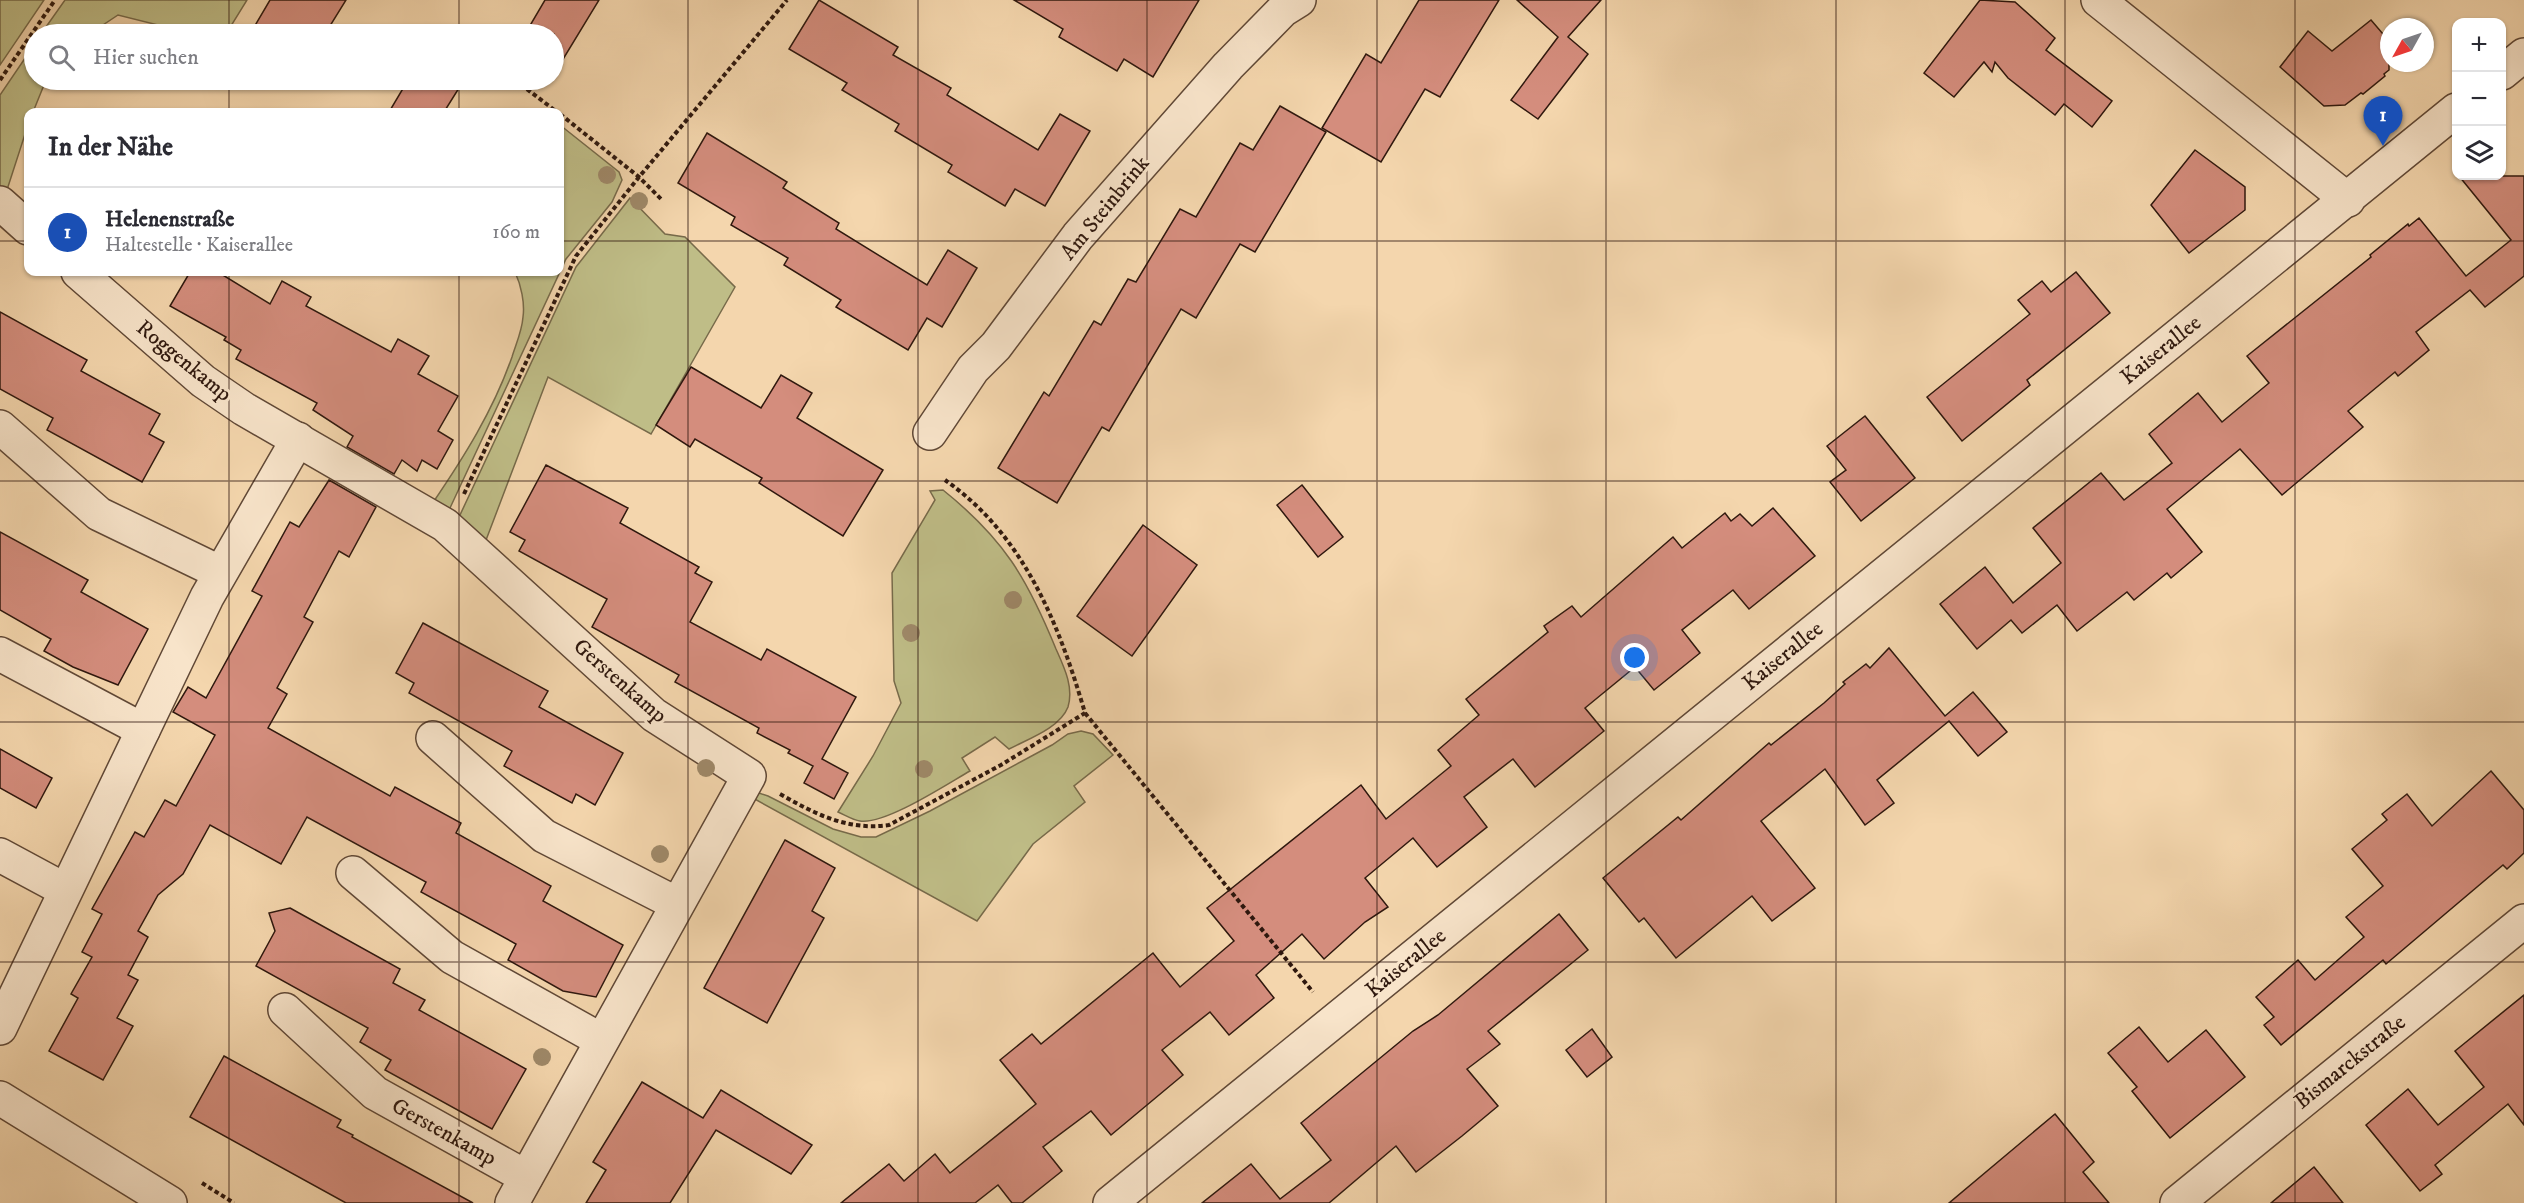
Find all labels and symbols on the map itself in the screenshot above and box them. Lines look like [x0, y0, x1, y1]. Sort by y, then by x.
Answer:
north arrow [2380, 18, 2434, 72]
pin: 1 [2364, 96, 2402, 146]
street label: Am Steinbrink [1055, 150, 1155, 266]
street label: Kaiserallee [2115, 309, 2207, 391]
street label: Roggenkamp [131, 314, 237, 408]
street label: Kaiserallee [1737, 615, 1829, 697]
street label: Gerstenkamp [568, 633, 672, 729]
your location [1620, 643, 1649, 672]
street label: Kaiserallee [1360, 922, 1452, 1004]
street label: Bismarckstraße [2289, 1009, 2411, 1115]
street label: Gerstenkamp [387, 1092, 501, 1172]

